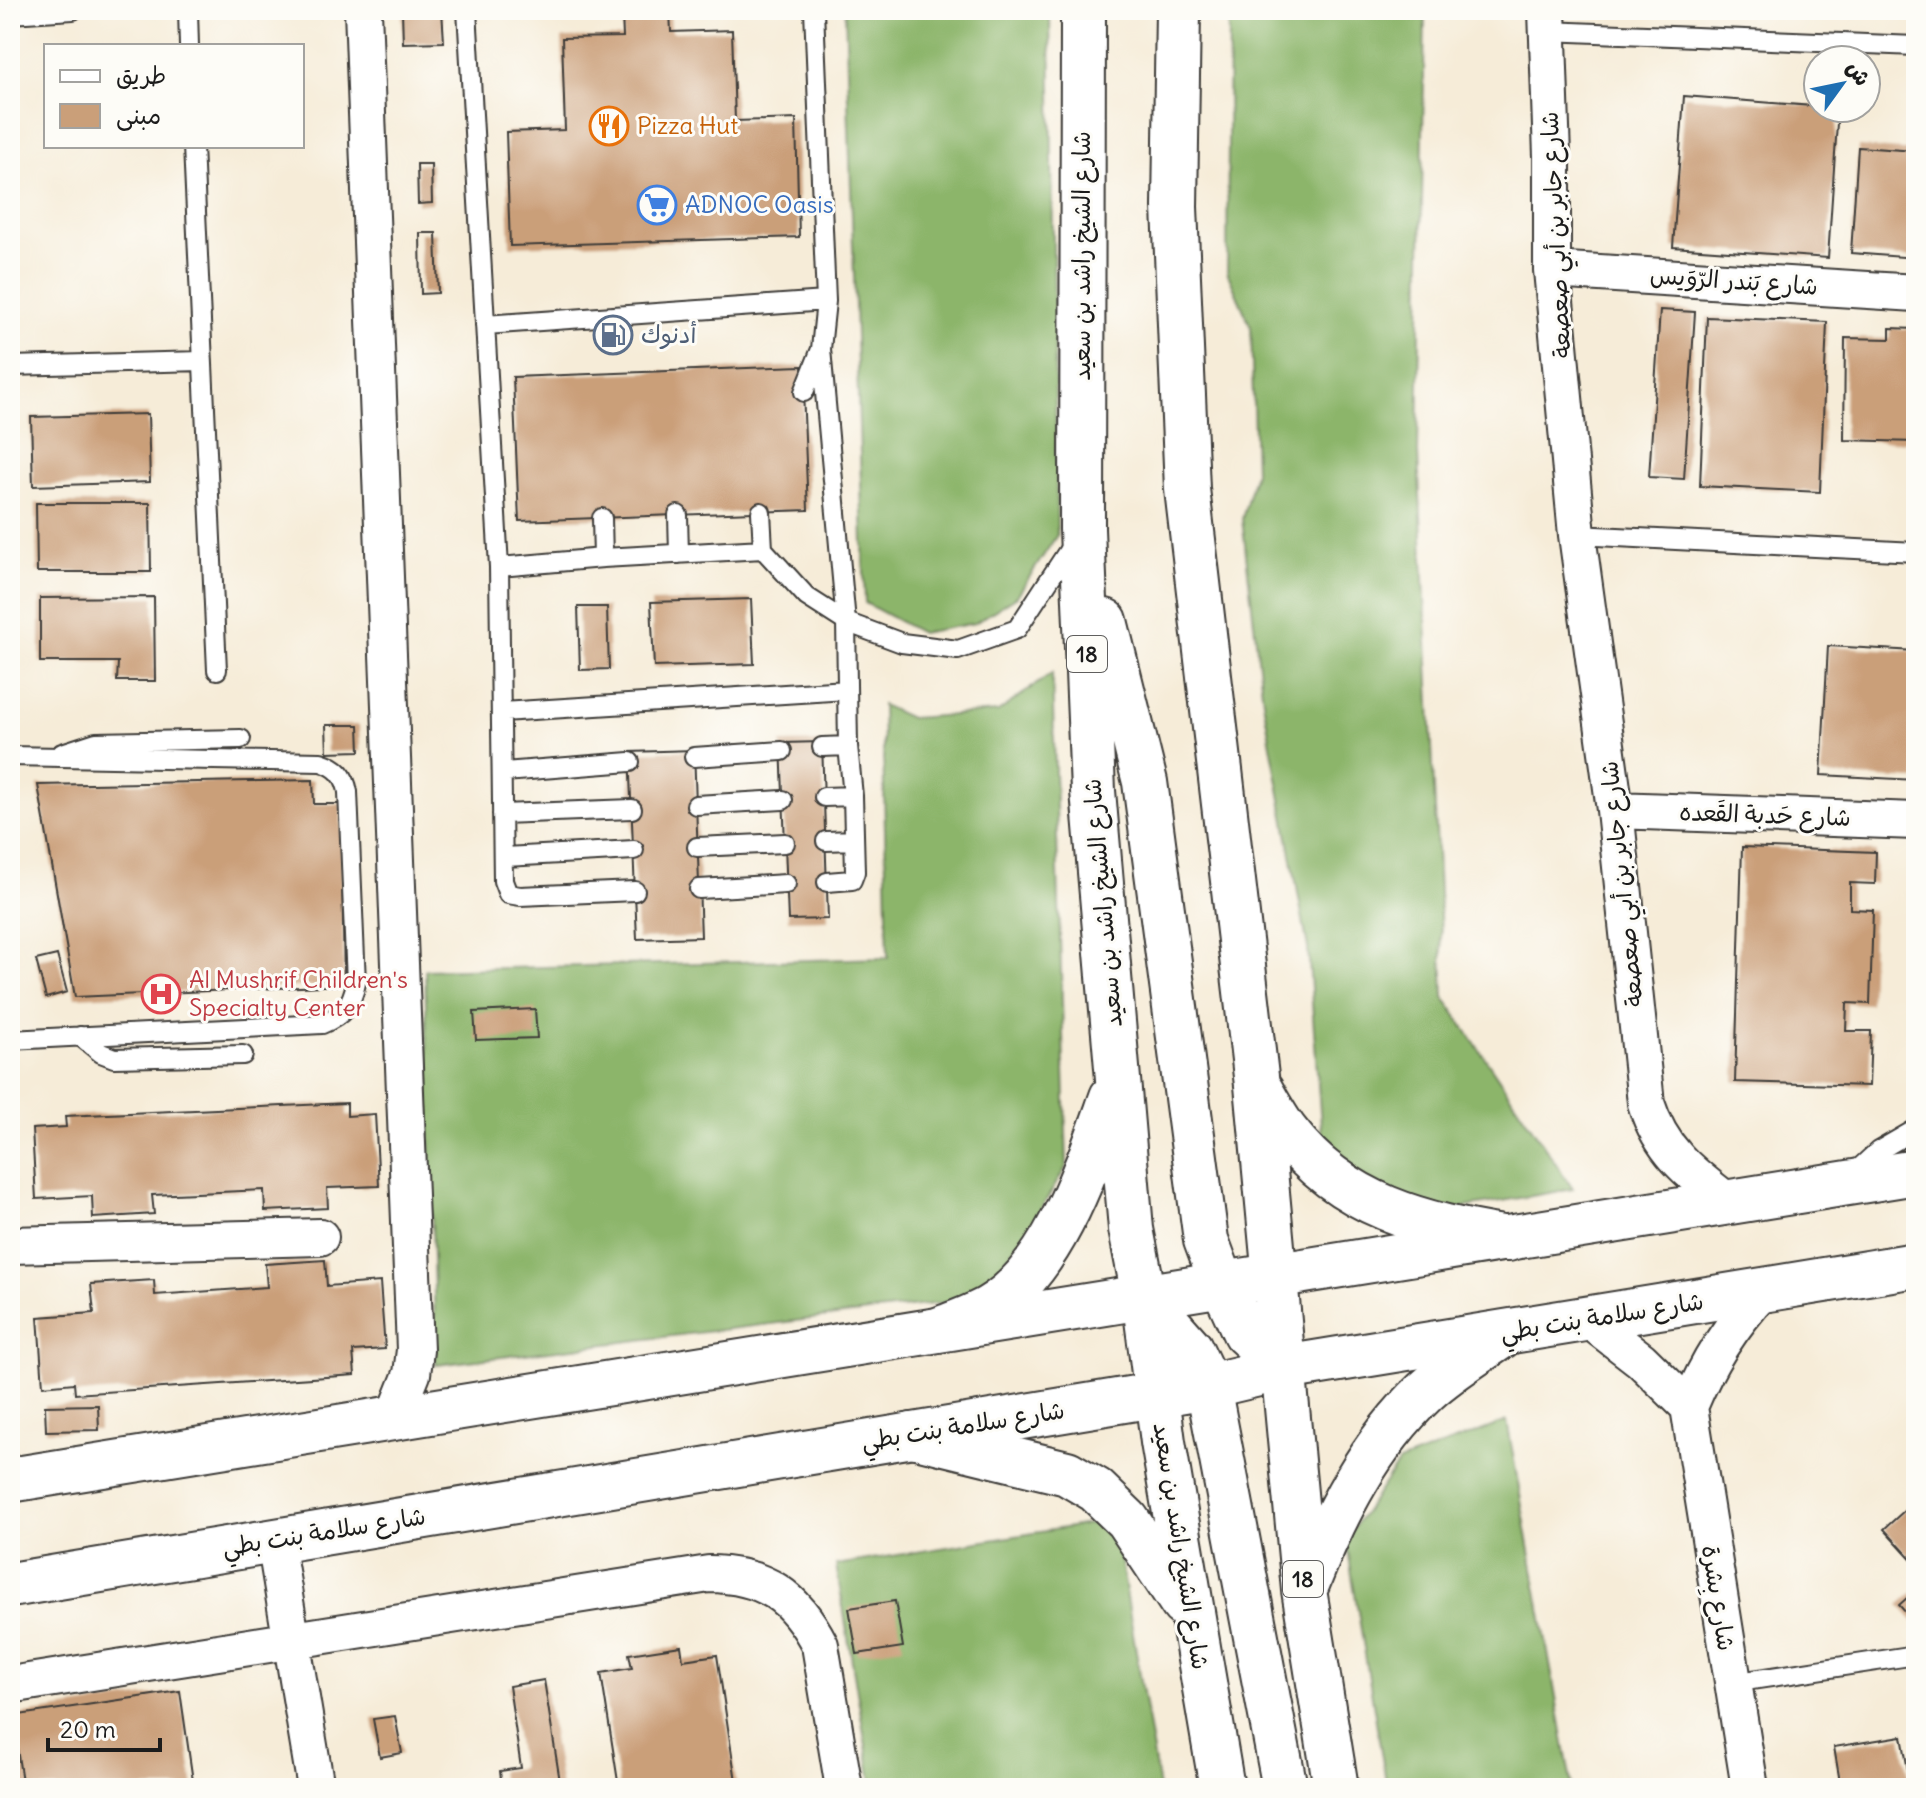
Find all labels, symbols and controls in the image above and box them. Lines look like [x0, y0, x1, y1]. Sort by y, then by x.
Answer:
legend [44, 44, 304, 148]
north arrow [1802, 44, 1882, 124]
text: ش [1840, 55, 1877, 91]
text: طريق [116, 60, 166, 90]
text: مبنى [116, 100, 161, 131]
restaurant icon: Pizza Hut [588, 105, 630, 147]
place label: Pizza Hut [637, 110, 738, 140]
street label: شارع جابر بن أبي صعصعة [1534, 111, 1583, 359]
street label: شارع الشيخ راشد بن سعيد [1066, 131, 1099, 381]
supermarket icon: ADNOC Oasis [636, 184, 678, 226]
place label: ADNOC Oasis [685, 189, 834, 219]
street label: شارع بَندر الرّوَيس [1649, 259, 1819, 304]
fuel station icon: أدنوك [592, 314, 634, 356]
place label: أدنوك [641, 319, 696, 350]
road number: 18 [1067, 636, 1107, 672]
street label: شارع جابر بن أبي صعصعة [1593, 759, 1656, 1008]
street label: شارع الشيخ راشد بن سعيد [1076, 777, 1131, 1029]
street label: شارع حَدبة القَعده [1679, 796, 1851, 835]
place label: Al Mushrif Children's Specialty Center [189, 964, 408, 1022]
hospital icon: Al Mushrif Children's Specialty Center [140, 973, 182, 1015]
street label: شارع سلامة بنت بطي [1498, 1285, 1707, 1354]
street label: شارع سلامة بنت بطي [859, 1394, 1068, 1463]
street label: شارع الشيخ راشد بن سعيد [1145, 1420, 1216, 1672]
street label: شارع سلامة بنت بطي [220, 1500, 429, 1569]
street label: شارع بِشرة [1691, 1543, 1742, 1654]
road number: 18 [1283, 1561, 1323, 1597]
scale bar [48, 1702, 160, 1752]
text: 20 m [60, 1714, 116, 1744]

